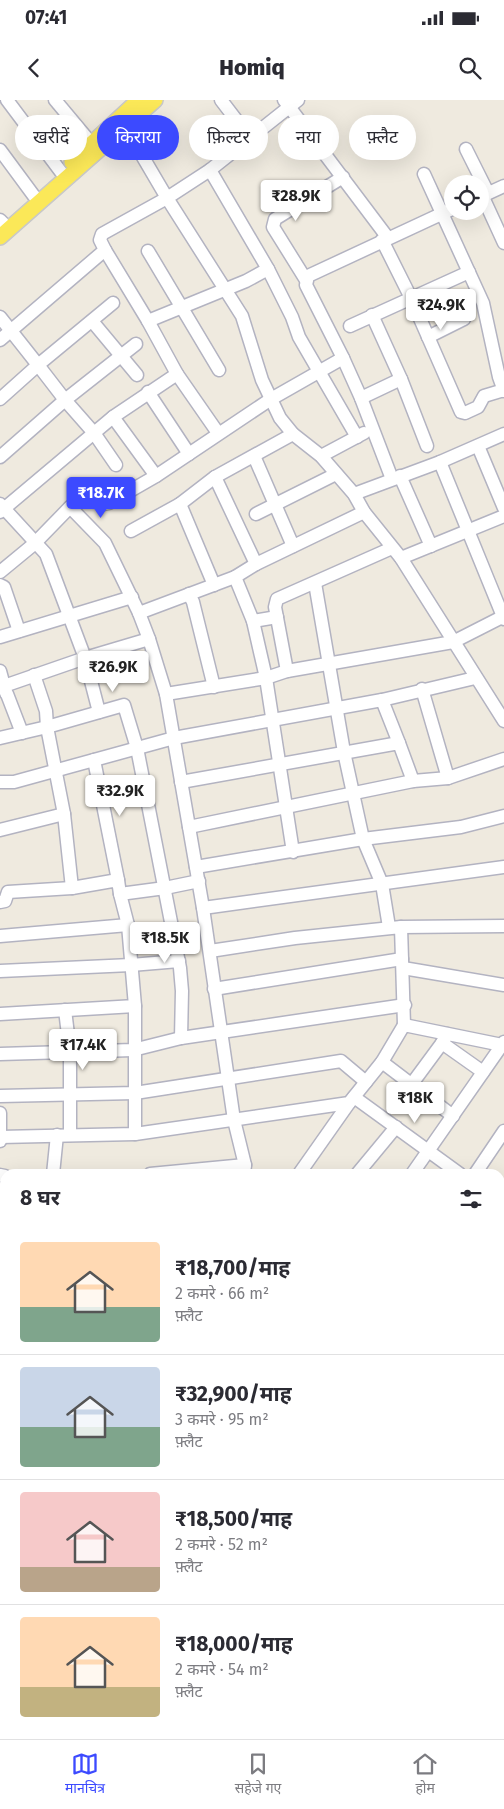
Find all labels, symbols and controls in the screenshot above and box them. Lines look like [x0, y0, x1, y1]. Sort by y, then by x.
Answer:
text: 07:41 [25, 6, 67, 29]
icon: back [20, 54, 48, 82]
text: Homiq [219, 54, 285, 81]
icon: search [456, 54, 484, 82]
chip: खरीदें [15, 115, 87, 160]
chip: किराया [97, 115, 179, 160]
chip: फ़िल्टर [189, 115, 268, 160]
chip: नया [278, 115, 339, 160]
chip: फ़्लैट [349, 115, 416, 160]
map controls [444, 175, 489, 220]
button: locate [444, 175, 489, 220]
pin: ₹28.9K [255, 180, 337, 222]
text: ₹28.9K [272, 186, 320, 205]
pin: ₹24.9K [400, 288, 482, 331]
text: ₹24.9K [417, 295, 465, 314]
pin: ₹18.7K [60, 476, 142, 519]
text: ₹18.7K [78, 483, 124, 502]
pin: ₹26.9K [72, 650, 154, 693]
text: ₹26.9K [89, 657, 137, 676]
pin: ₹32.9K [79, 774, 161, 817]
text: ₹32.9K [96, 781, 144, 800]
pin: ₹18.5K [124, 922, 206, 964]
text: ₹18.5K [141, 928, 189, 947]
pin: ₹17.4K [42, 1028, 124, 1071]
text: ₹17.4K [60, 1035, 106, 1054]
pin: ₹18K [385, 1082, 445, 1124]
text: ₹18K [397, 1088, 433, 1107]
text: 8 घर [20, 1185, 60, 1211]
icon: filters [457, 1185, 485, 1213]
text: ₹18,700/माह [175, 1255, 290, 1281]
icon: home [60, 1262, 120, 1322]
text: 2 कमरे · 66 m² [175, 1284, 269, 1303]
text: फ़्लैट [175, 1306, 203, 1325]
text: ₹32,900/माह [175, 1381, 292, 1407]
icon: home [60, 1387, 120, 1447]
text: 3 कमरे · 95 m² [175, 1410, 269, 1429]
text: फ़्लैट [175, 1432, 203, 1451]
text: ₹18,500/माह [175, 1506, 292, 1532]
icon: home [60, 1512, 120, 1572]
text: 2 कमरे · 52 m² [175, 1535, 268, 1554]
text: फ़्लैट [175, 1557, 203, 1576]
text: ₹18,000/माह [175, 1631, 293, 1657]
icon: home [60, 1637, 120, 1697]
text: 2 कमरे · 54 m² [175, 1660, 269, 1679]
text: फ़्लैट [175, 1682, 203, 1701]
tab: मानचित्र [65, 1750, 105, 1799]
tab: सहेजे गए [235, 1750, 281, 1799]
tab: होम [411, 1750, 439, 1799]

